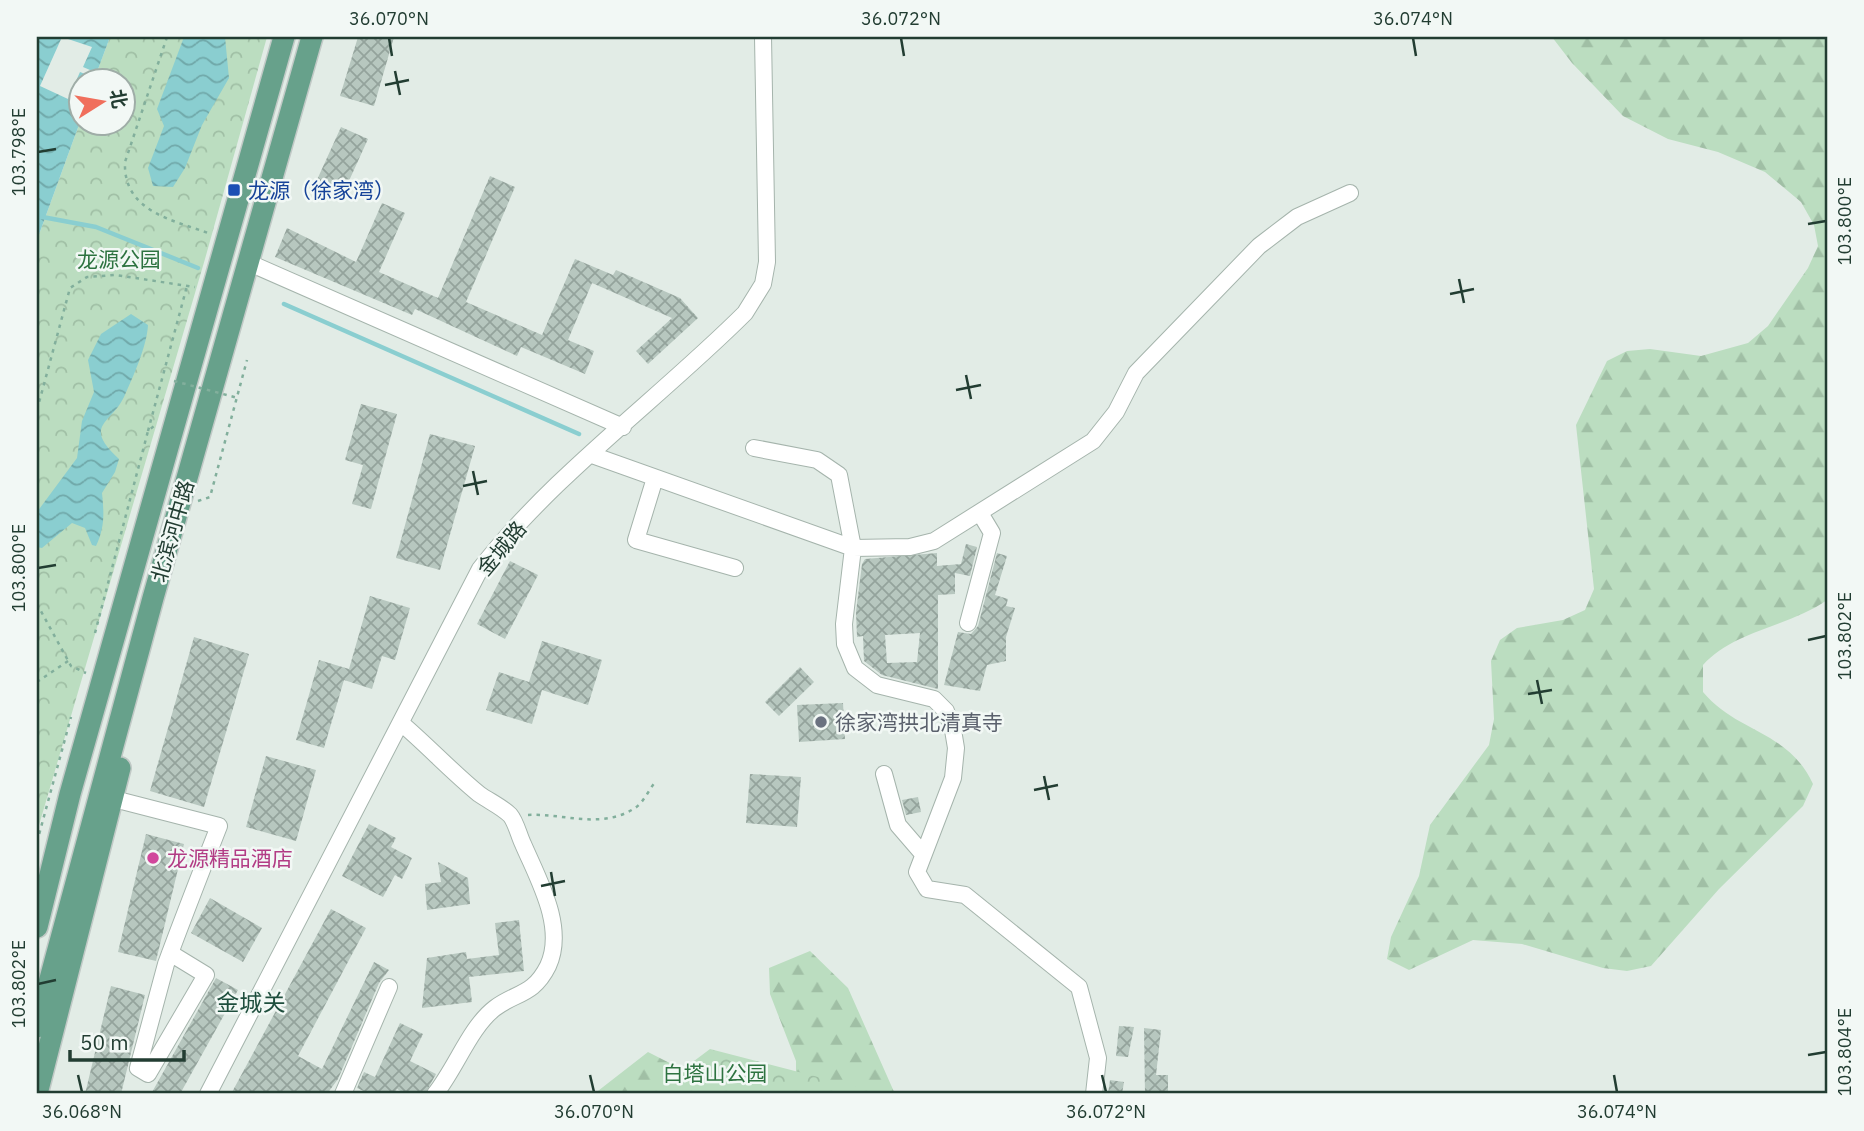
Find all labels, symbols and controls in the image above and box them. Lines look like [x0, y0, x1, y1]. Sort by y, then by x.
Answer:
text: 36.070°N [349, 7, 429, 30]
text: 36.072°N [861, 7, 941, 30]
text: 36.074°N [1373, 7, 1453, 30]
north arrow [66, 66, 136, 136]
text: 北 [105, 87, 132, 110]
text: 103.798°E [7, 108, 30, 196]
place label: 龙源（徐家湾） [248, 176, 395, 204]
text: 103.800°E [1833, 177, 1856, 265]
marker: 龙源（徐家湾） [226, 182, 242, 198]
park label: 龙源公园 [77, 245, 161, 273]
street label: 北滨河中路 [144, 477, 200, 585]
street label: 金城路 [470, 515, 532, 581]
text: 103.800°E [7, 524, 30, 612]
text: 103.802°E [1833, 592, 1856, 680]
place label: 徐家湾拱北清真寺 [835, 708, 1003, 736]
marker: 徐家湾拱北清真寺 [813, 714, 829, 730]
place label: 龙源精品酒店 [167, 844, 293, 872]
marker: 龙源精品酒店 [145, 850, 161, 866]
text: 103.802°E [7, 940, 30, 1028]
district label: 金城关 [217, 987, 286, 1017]
text: 103.804°E [1833, 1008, 1856, 1096]
scale bar [70, 1019, 184, 1063]
text: 50 m [80, 1028, 129, 1056]
park label: 白塔山公园 [663, 1059, 768, 1087]
text: 36.068°N [42, 1100, 122, 1123]
text: 36.070°N [554, 1100, 634, 1123]
text: 36.072°N [1066, 1100, 1146, 1123]
text: 36.074°N [1577, 1100, 1657, 1123]

